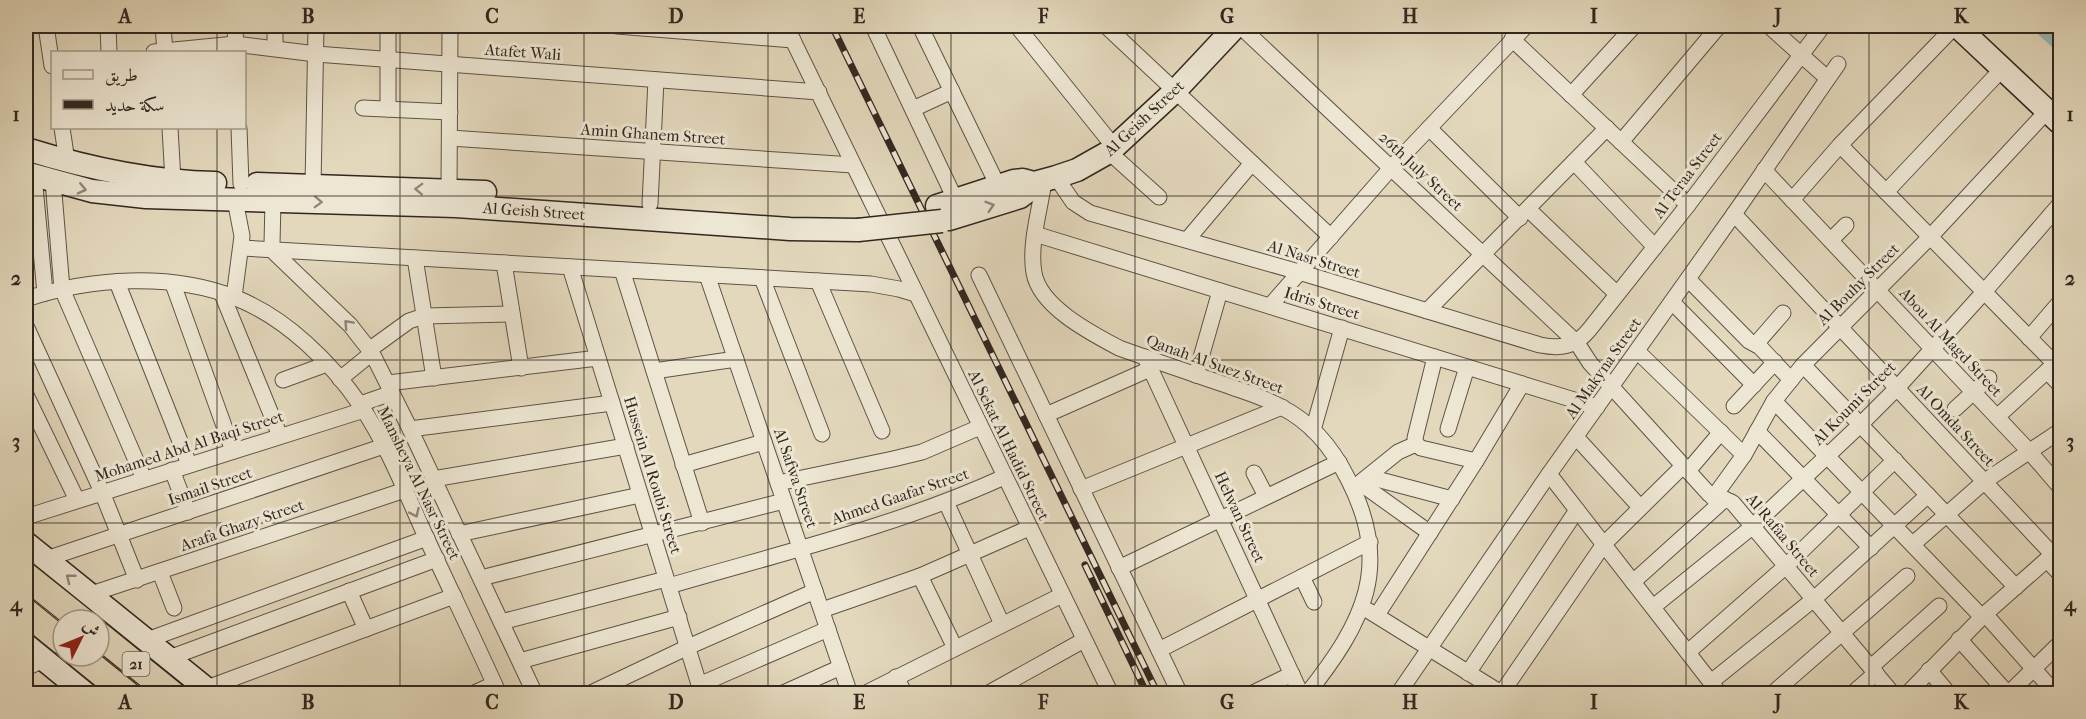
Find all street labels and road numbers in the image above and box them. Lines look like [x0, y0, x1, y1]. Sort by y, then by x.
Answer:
street label: Atafet Wali [483, 40, 562, 64]
street label: Al Geish Street [1099, 76, 1188, 161]
street label: Amin Ghanem Street [579, 119, 726, 149]
street label: 26th July Street [1375, 127, 1467, 215]
street label: Al Teraa Street [1648, 128, 1726, 223]
street label: Al Geish Street [481, 198, 586, 224]
street label: Al Nasr Street [1264, 236, 1363, 282]
street label: Al Bouhy Street [1812, 239, 1903, 330]
street label: Idris Street [1282, 283, 1362, 324]
street label: Abou Al Magd Street [1895, 283, 2007, 401]
street label: Al Makyna Street [1560, 313, 1645, 423]
street label: Qanah Al Suez Street [1144, 330, 1287, 398]
street label: Al Koumi Street [1808, 357, 1900, 449]
street label: Al Sekat Al Hadid Street [964, 366, 1054, 524]
street label: Al Omda Street [1912, 379, 1999, 470]
street label: Hussein Al Roubi Street [620, 394, 686, 556]
street label: Mansheya Al Nasr Street [373, 403, 465, 563]
street label: Mohamed Abd Al Baqi Street [92, 406, 286, 486]
street label: Al Safwa Street [770, 425, 822, 531]
street label: Ismail Street [165, 463, 255, 509]
street label: Ahmed Gaafar Street [828, 463, 971, 529]
street label: Helwan Street [1211, 468, 1270, 566]
street label: Al Rafaa Street [1742, 489, 1824, 581]
street label: Arafa Ghazy Street [177, 495, 307, 555]
road number: 21 [122, 652, 150, 676]

